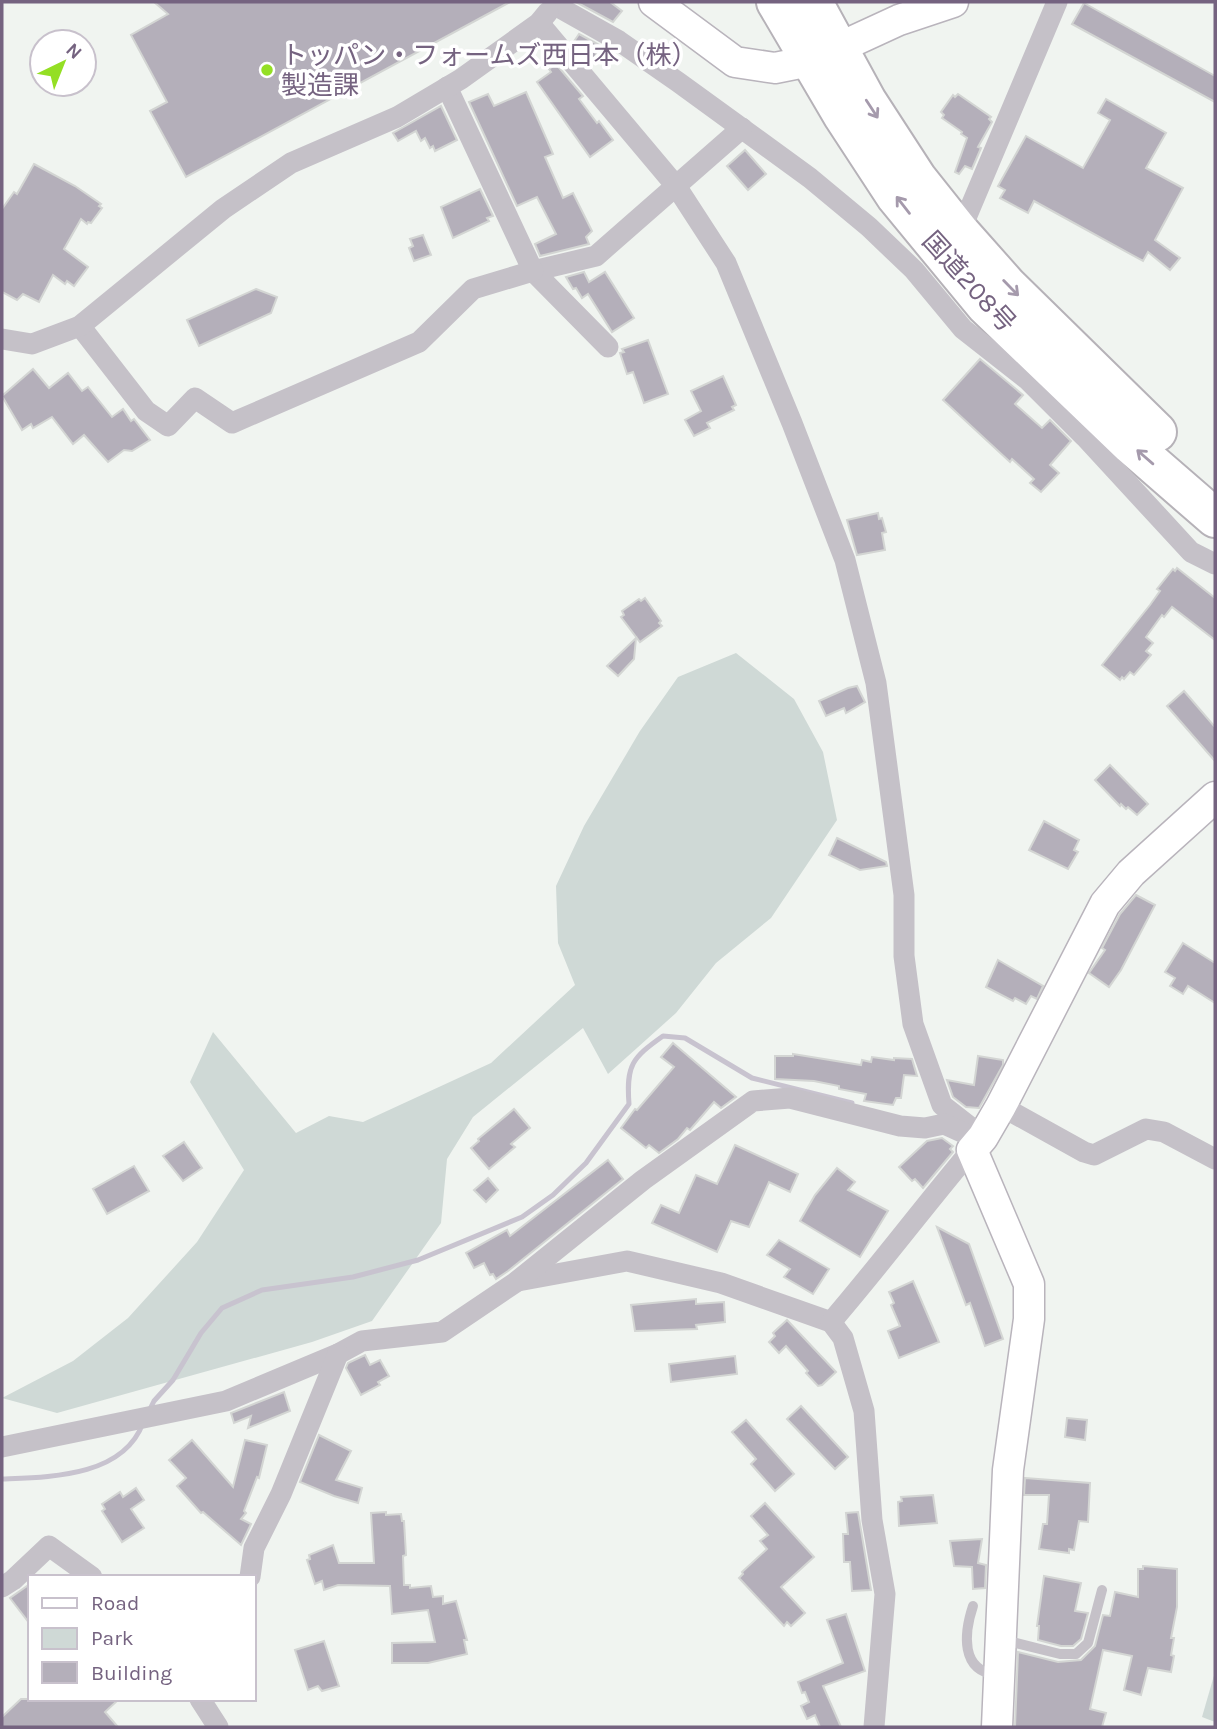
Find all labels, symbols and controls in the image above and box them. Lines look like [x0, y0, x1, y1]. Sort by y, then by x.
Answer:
north arrow [28, 28, 98, 98]
text: N [61, 39, 86, 64]
place label: トッパン・フォームズ西日本（株） 製造課 [281, 40, 698, 101]
marker: トッパン・フォームズ西日本（株） 製造課 [259, 62, 275, 78]
one-way arrow [865, 98, 879, 118]
one-way arrow [895, 197, 911, 215]
street label: 国道208号 [916, 225, 1022, 339]
one-way arrow [1002, 279, 1019, 296]
one-way arrow [1137, 449, 1155, 465]
legend [28, 1575, 256, 1701]
text: Road [91, 1591, 139, 1615]
text: Park [91, 1626, 134, 1650]
text: Building [91, 1661, 172, 1685]

